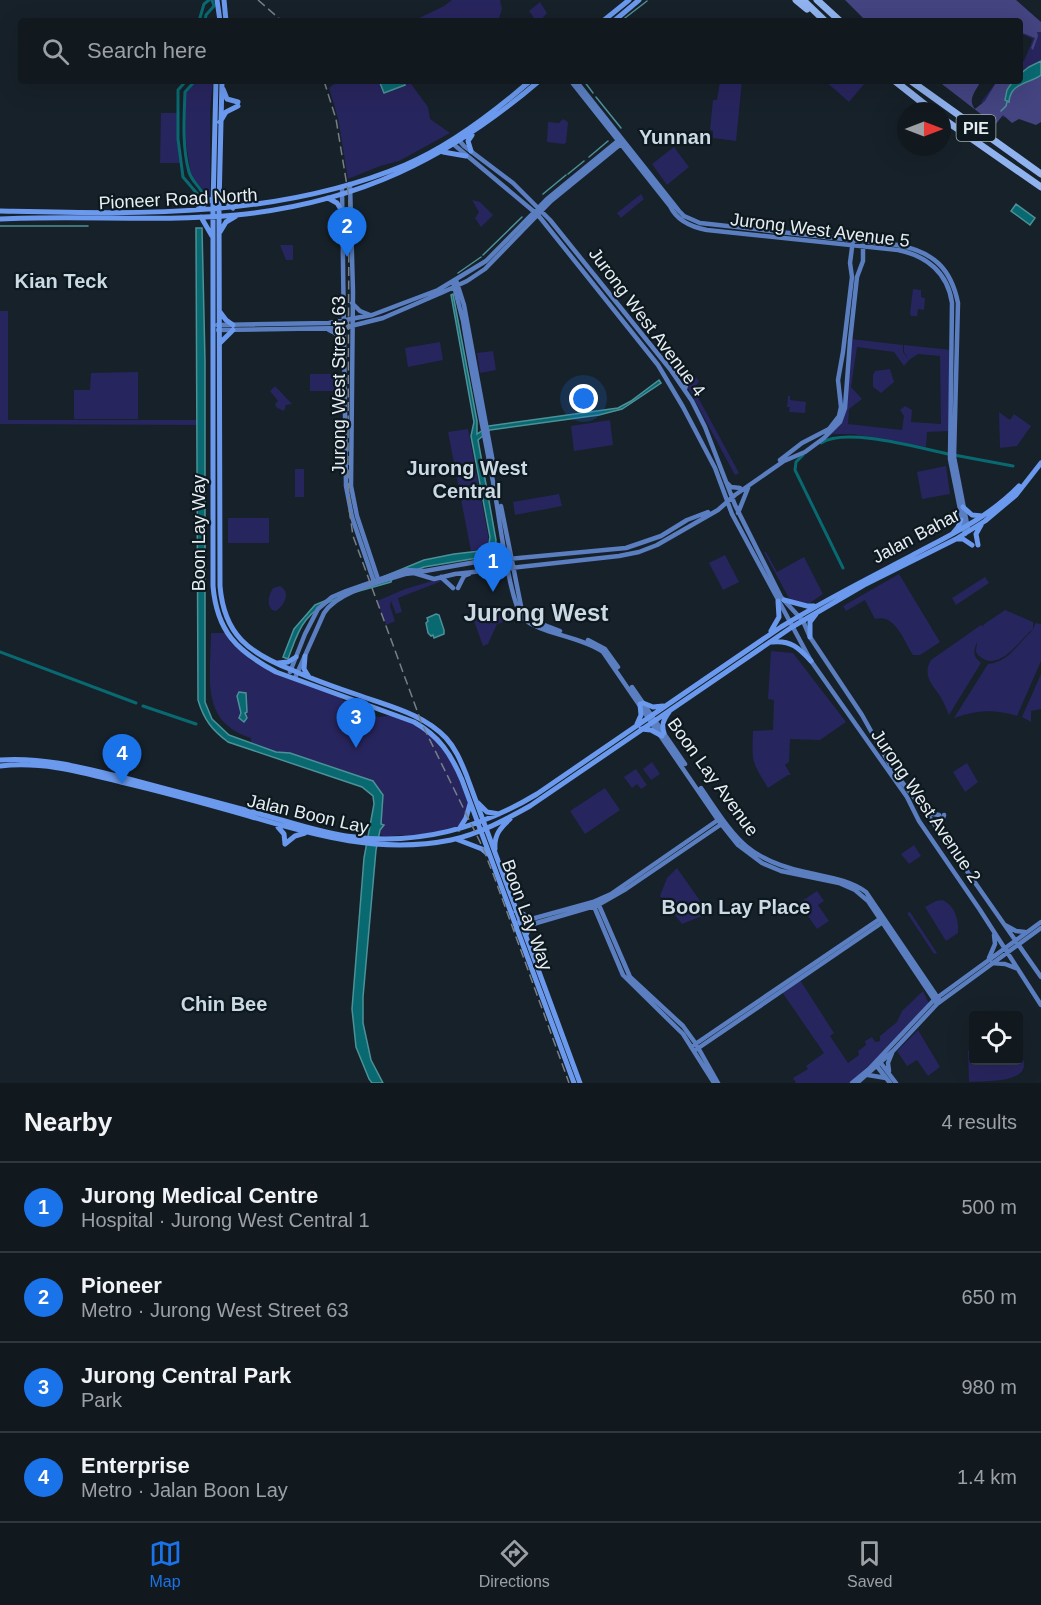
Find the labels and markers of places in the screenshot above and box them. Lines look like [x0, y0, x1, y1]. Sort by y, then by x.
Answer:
pin: 2 [328, 208, 366, 257]
pin: 1 [474, 542, 512, 592]
pin: 3 [336, 698, 376, 748]
pin: 4 [102, 734, 142, 784]

